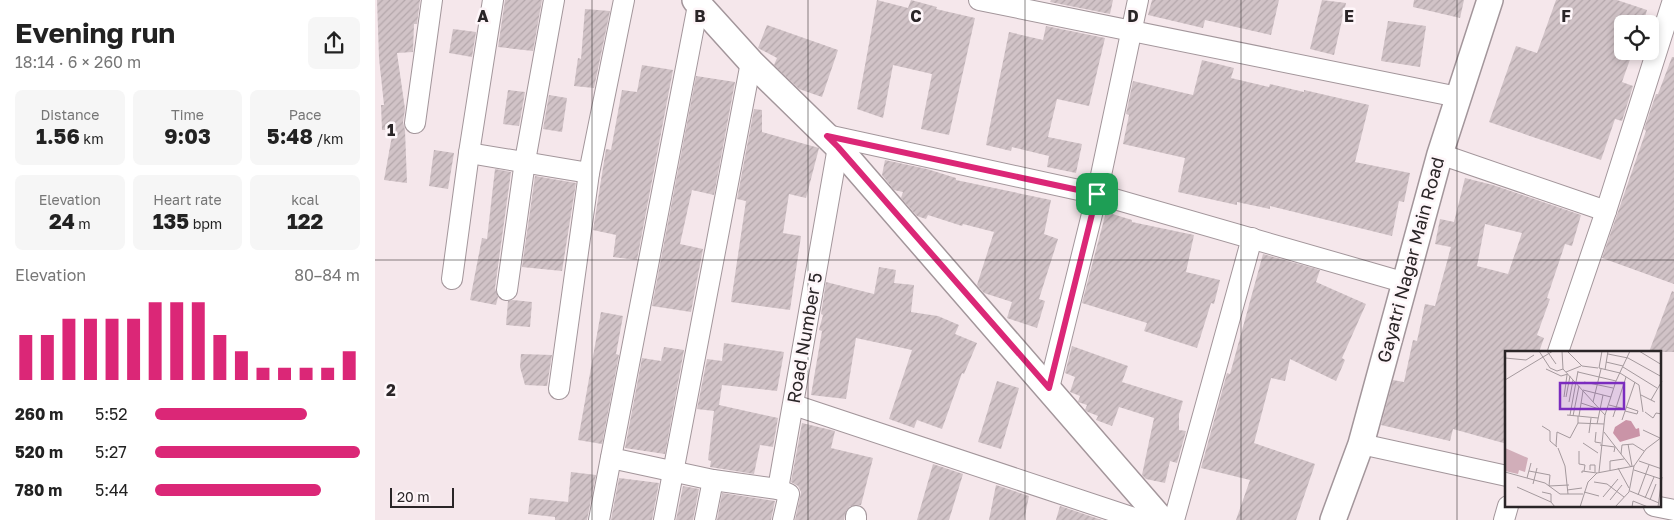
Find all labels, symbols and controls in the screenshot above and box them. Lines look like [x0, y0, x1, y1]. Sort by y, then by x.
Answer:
text: A [477, 6, 489, 26]
text: B [694, 6, 706, 26]
text: C [910, 6, 922, 26]
text: D [1127, 6, 1139, 26]
text: E [1344, 6, 1354, 26]
text: F [1561, 6, 1571, 26]
map controls [1614, 15, 1659, 60]
button: locate [1614, 15, 1659, 60]
text: Evening run [15, 16, 175, 49]
button: share [308, 17, 360, 69]
text: 18:14 · 6 × 260 m [15, 52, 141, 72]
text: Distance [40, 106, 99, 123]
text: Time [171, 106, 204, 123]
text: Pace [289, 106, 322, 123]
text: 1 [387, 120, 395, 140]
text: 1.56 [36, 123, 80, 149]
text: 9:03 [164, 123, 211, 149]
text: 5:48 [267, 123, 313, 149]
text: km [80, 130, 104, 147]
text: /km [313, 130, 343, 147]
street label: Gayatri Nagar Main Road [1372, 154, 1448, 365]
pin [1076, 173, 1118, 215]
icon: arrive [1083, 180, 1111, 208]
text: Elevation [39, 191, 101, 208]
text: Heart rate [153, 191, 222, 208]
text: kcal [291, 191, 319, 208]
text: 24 [49, 208, 75, 234]
text: 135 [153, 208, 189, 234]
text: 122 [287, 208, 323, 234]
text: m [75, 215, 91, 232]
text: bpm [189, 215, 222, 232]
text: Elevation [15, 265, 86, 285]
text: 80–84 m [294, 265, 360, 285]
street label: Road Number 5 [782, 271, 826, 405]
inset map [1505, 351, 1661, 508]
text: 2 [386, 380, 396, 400]
text: 260 m [15, 404, 63, 424]
text: 5:52 [95, 404, 128, 424]
text: 520 m [15, 442, 63, 462]
text: 5:27 [95, 442, 127, 462]
text: 780 m [15, 480, 62, 500]
text: 5:44 [95, 480, 129, 500]
scale bar [390, 485, 454, 508]
text: 20 m [397, 488, 430, 505]

